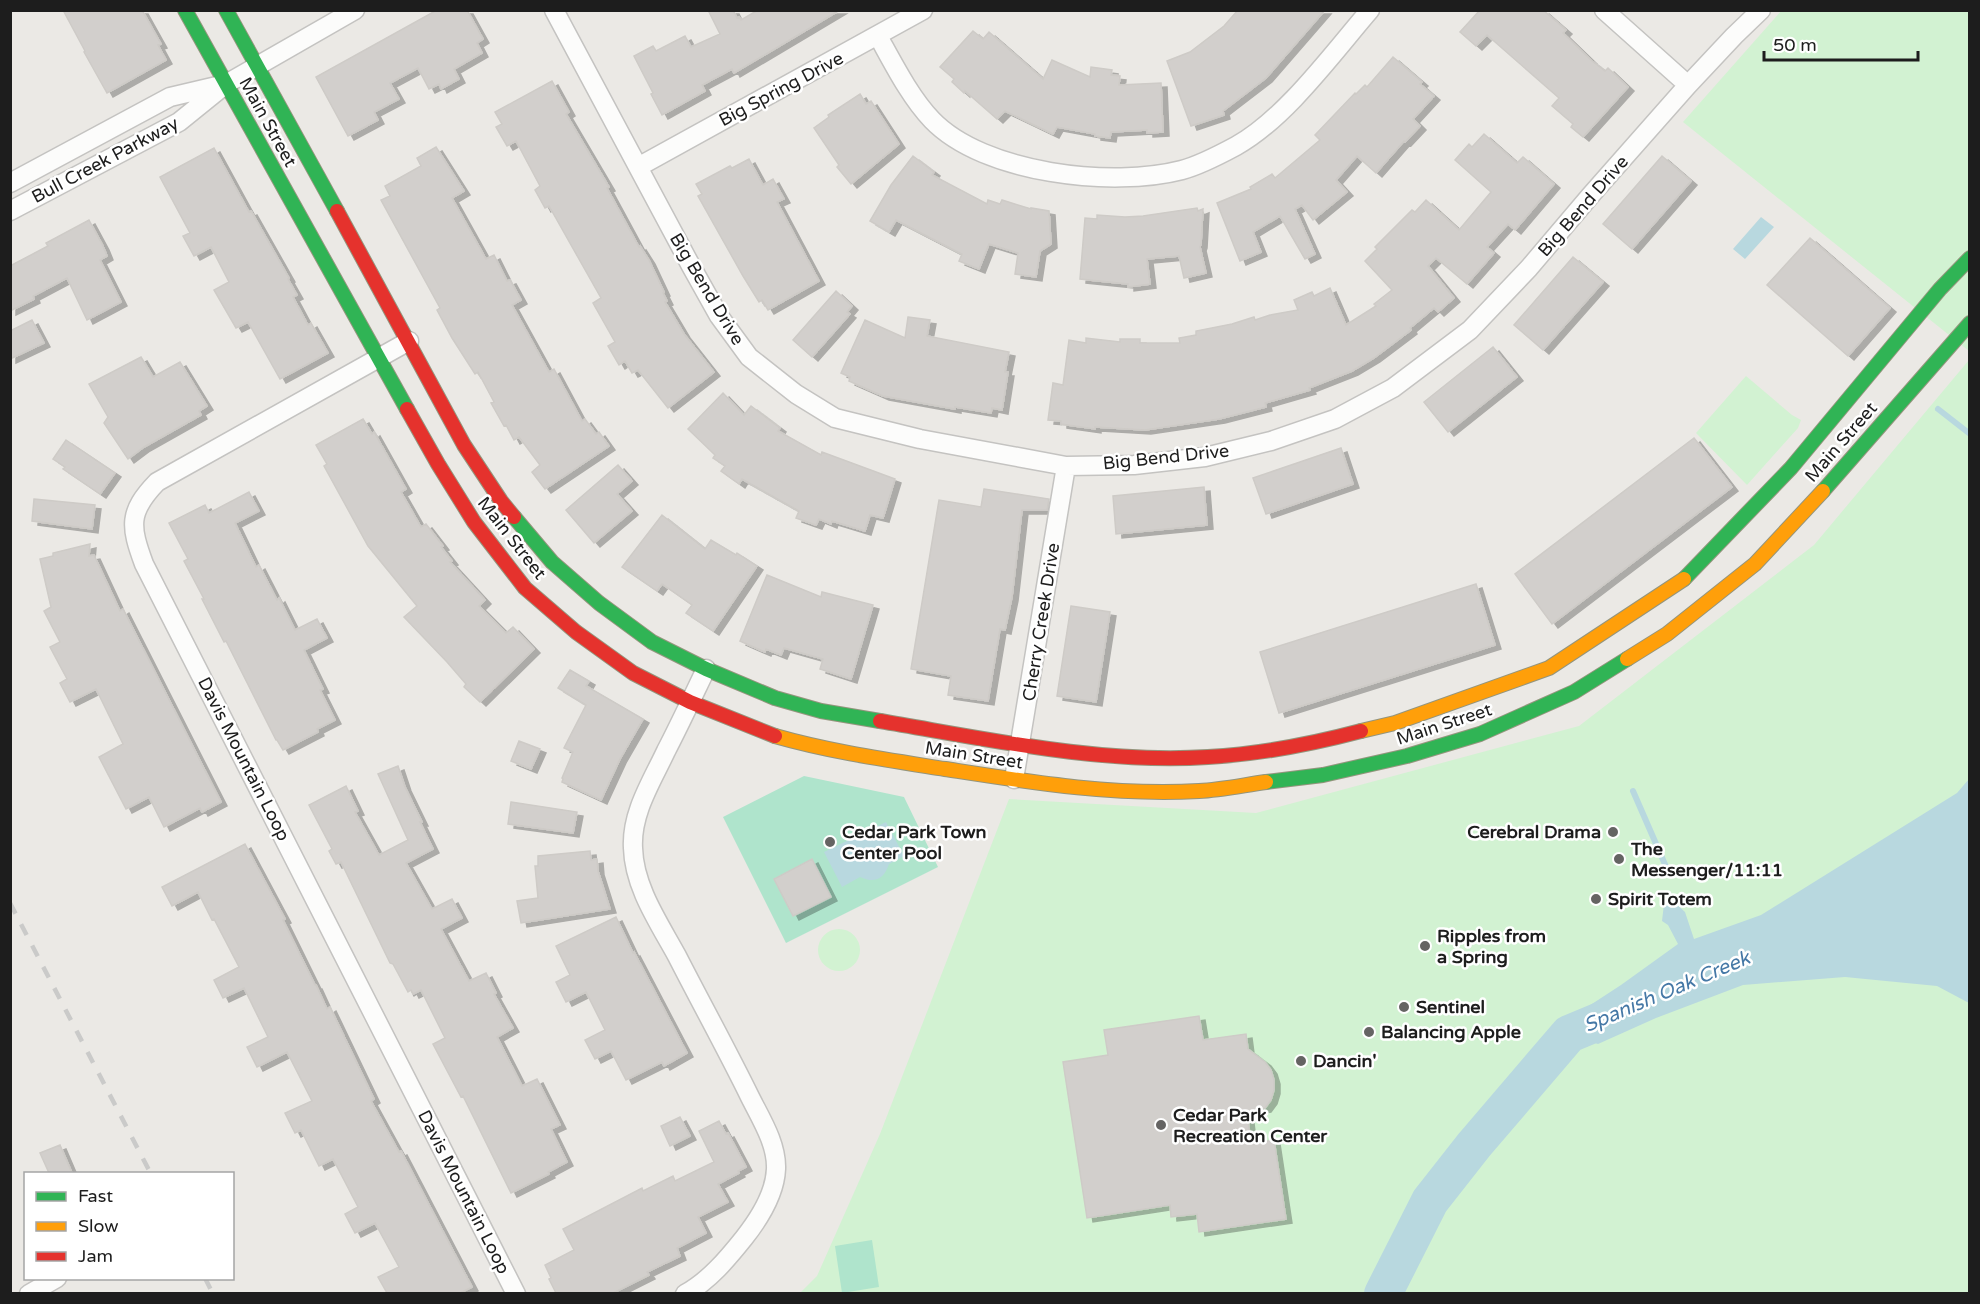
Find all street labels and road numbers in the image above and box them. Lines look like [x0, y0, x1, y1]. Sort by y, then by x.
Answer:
street label: Big Spring Drive [715, 47, 847, 131]
street label: Main Street [234, 73, 302, 171]
street label: Bull Creek Parkway [28, 112, 182, 208]
street label: Big Bend Drive [1533, 151, 1633, 261]
street label: Big Bend Drive [665, 229, 749, 349]
street label: Main Street [1800, 397, 1882, 487]
street label: Big Bend Drive [1102, 439, 1230, 475]
street label: Main Street [473, 492, 551, 584]
street label: Cherry Creek Drive [1018, 541, 1064, 703]
street label: Davis Mountain Loop [193, 673, 295, 845]
street label: Main Street [1393, 698, 1495, 750]
street label: Main Street [923, 736, 1025, 774]
street label: Davis Mountain Loop [413, 1106, 515, 1278]

